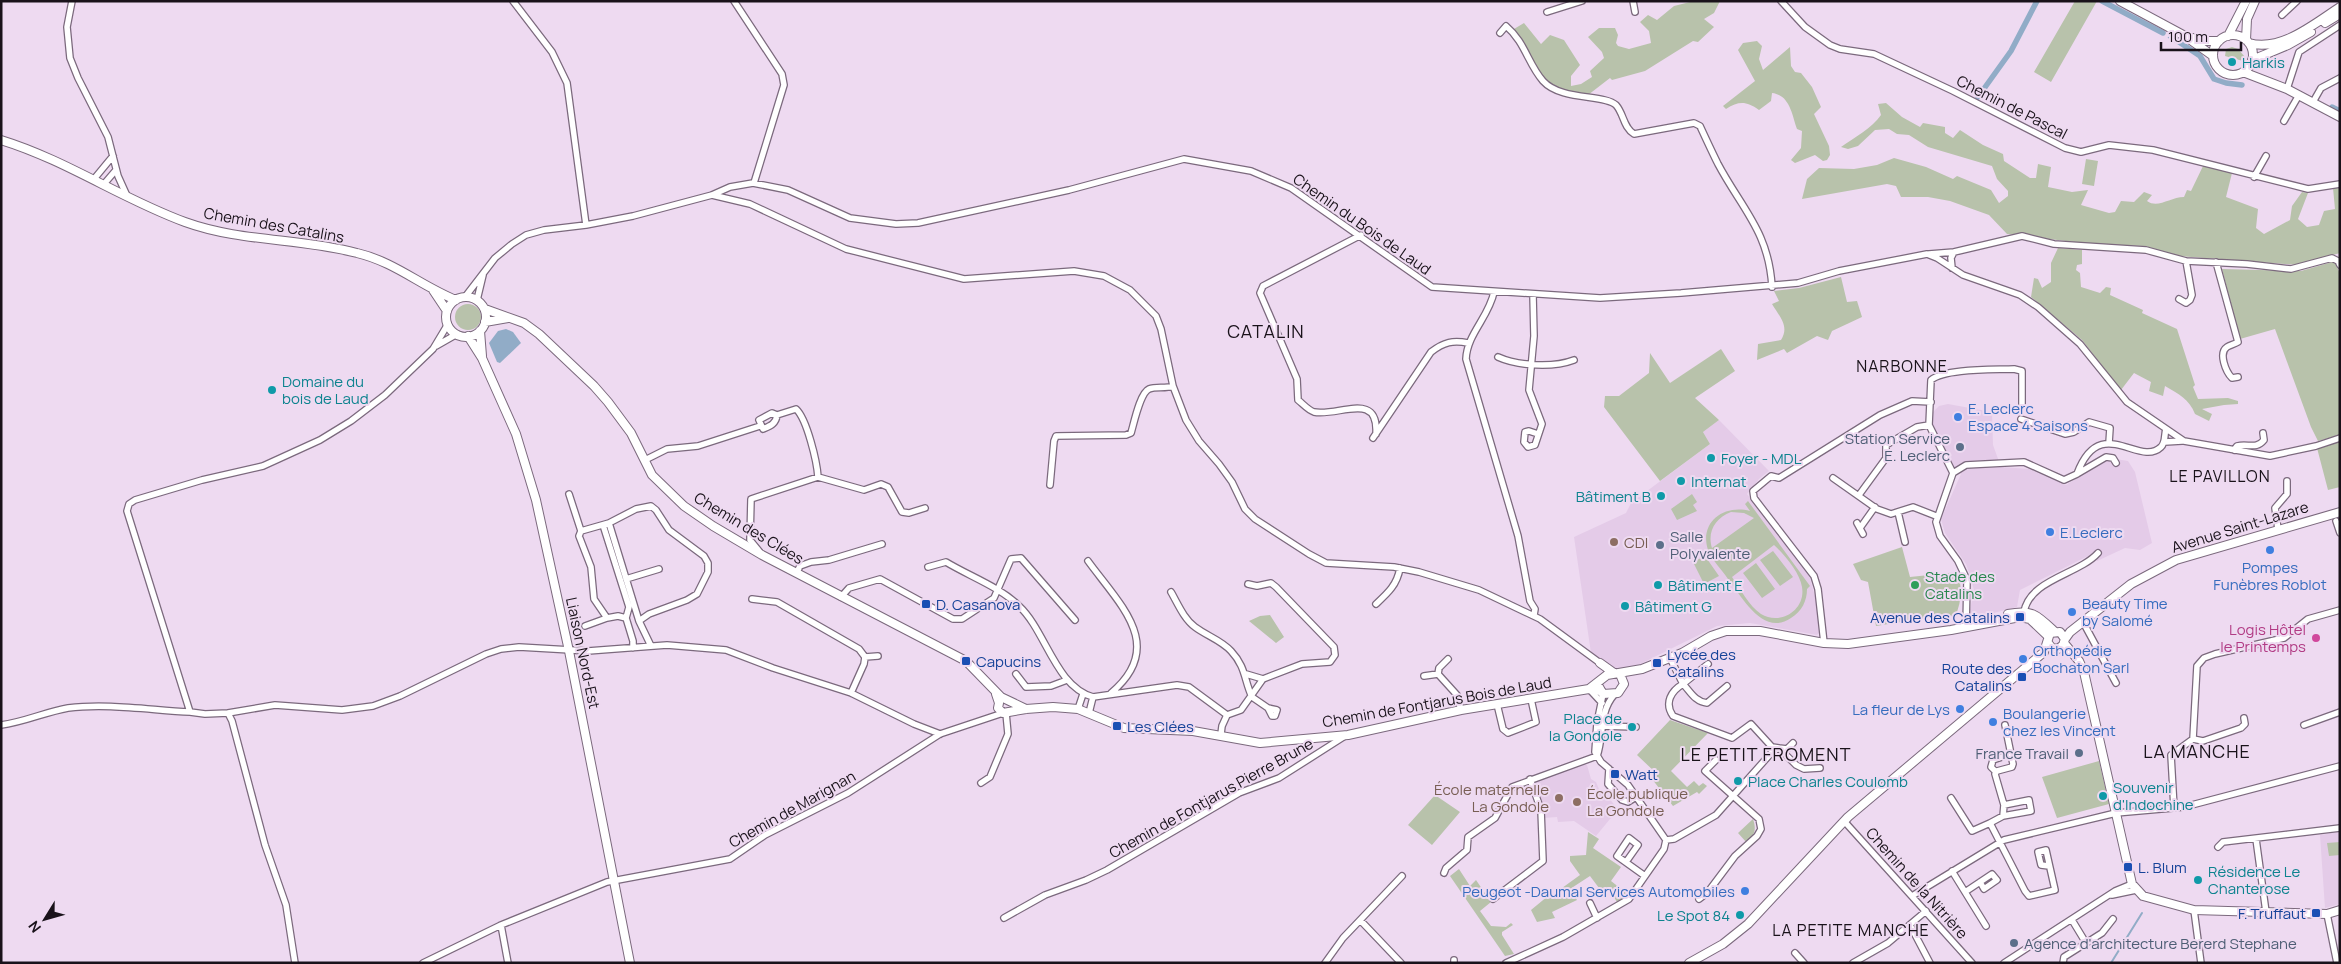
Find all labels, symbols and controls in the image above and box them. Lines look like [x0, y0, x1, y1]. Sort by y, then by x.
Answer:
scale bar [2161, 20, 2241, 52]
text: 100 m [2168, 26, 2208, 47]
place label: Harkis [2242, 52, 2285, 73]
marker: Harkis [2226, 56, 2238, 68]
street label: Chemin de Pascal [1953, 70, 2071, 144]
street label: Chemin du Bois de Laud [1289, 168, 1435, 280]
street label: Chemin des Catalins [202, 202, 346, 248]
district label: CATALIN [1227, 319, 1305, 343]
district label: NARBONNE [1856, 355, 1948, 377]
place label: Domaine du bois de Laud [282, 371, 369, 409]
marker: Domaine du bois de Laud [266, 384, 278, 396]
place label: E. Leclerc Espace 4 Saisons [1968, 398, 2088, 436]
marker: E. Leclerc Espace 4 Saisons [1952, 411, 1964, 423]
place label: Station Service E. Leclerc [1845, 428, 1950, 466]
marker: Station Service E. Leclerc [1954, 441, 1966, 453]
place label: Foyer - MDL [1721, 448, 1802, 469]
marker: Foyer - MDL [1705, 452, 1717, 464]
district label: LE PAVILLON [2169, 465, 2271, 487]
place label: Internat [1691, 471, 1747, 492]
marker: Internat [1675, 475, 1687, 487]
place label: Bâtiment B [1576, 486, 1651, 507]
street label: Chemin des Clées [690, 487, 808, 569]
marker: Bâtiment B [1655, 490, 1667, 502]
street label: Avenue Saint-Lazare [2169, 496, 2311, 558]
place label: E.Leclerc [2060, 522, 2123, 543]
place label: Salle Polyvalente [1670, 526, 1750, 564]
marker: E.Leclerc [2044, 526, 2056, 538]
place label: CDI [1624, 532, 1648, 553]
marker: CDI [1608, 536, 1620, 548]
marker: Salle Polyvalente [1654, 539, 1666, 551]
marker: Pompes Funèbres Roblot [2264, 544, 2276, 556]
place label: Pompes Funèbres Roblot [2213, 557, 2327, 595]
place label: Stade des Catalins [1925, 566, 1995, 604]
place label: Bâtiment E [1668, 575, 1743, 596]
marker: Bâtiment E [1652, 579, 1664, 591]
marker: Stade des Catalins [1909, 579, 1921, 591]
place label: Beauty Time by Salomé [2082, 593, 2168, 631]
place label: D. Casanova [936, 594, 1020, 615]
street label: Liaison Nord-Est [561, 595, 605, 711]
place label: Bâtiment G [1635, 596, 1712, 617]
marker: D. Casanova [920, 598, 932, 610]
marker: Bâtiment G [1619, 600, 1631, 612]
marker: Beauty Time by Salomé [2066, 606, 2078, 618]
place label: Avenue des Catalins [1870, 607, 2010, 628]
marker: Avenue des Catalins [2014, 611, 2026, 623]
place label: Logis Hôtel le Printemps [2220, 619, 2306, 657]
marker: Logis Hôtel le Printemps [2310, 632, 2322, 644]
place label: Orthopédie Bochaton Sarl [2033, 640, 2130, 678]
place label: Lycée des Catalins [1667, 644, 1736, 682]
place label: Capucins [976, 651, 1041, 672]
marker: Orthopédie Bochaton Sarl [2017, 653, 2029, 665]
marker: Capucins [960, 655, 972, 667]
marker: Lycée des Catalins [1651, 657, 1663, 669]
place label: Route des Catalins [1942, 658, 2012, 696]
street label: Chemin de Fontjarus Bois de Laud [1321, 671, 1553, 733]
marker: Route des Catalins [2016, 671, 2028, 683]
place label: La fleur de Lys [1852, 699, 1950, 720]
marker: La fleur de Lys [1954, 703, 1966, 715]
place label: Boulangerie chez les Vincent [2003, 703, 2116, 741]
place label: Place de la Gondole [1549, 708, 1622, 746]
place label: Les Clées [1127, 716, 1194, 737]
marker: Boulangerie chez les Vincent [1987, 716, 1999, 728]
marker: Les Clées [1111, 720, 1123, 732]
marker: Place de la Gondole [1626, 721, 1638, 733]
street label: Chemin de Fontjarus Pierre Brune [1105, 733, 1317, 863]
district label: LA MANCHE [2143, 739, 2251, 763]
district label: LE PETIT FROMENT [1681, 742, 1851, 766]
place label: France Travail [1975, 743, 2069, 764]
marker: France Travail [2073, 747, 2085, 759]
place label: Watt [1625, 764, 1658, 785]
street label: Chemin de Marignan [725, 765, 859, 853]
marker: Watt [1609, 768, 1621, 780]
place label: Place Charles Coulomb [1748, 771, 1908, 792]
marker: Place Charles Coulomb [1732, 775, 1744, 787]
place label: Souvenir d'Indochine [2113, 777, 2194, 815]
place label: École maternelle La Gondole [1434, 779, 1549, 817]
place label: École publique La Gondole [1587, 783, 1688, 821]
marker: Souvenir d'Indochine [2097, 790, 2109, 802]
marker: École maternelle La Gondole [1553, 792, 1565, 804]
marker: École publique La Gondole [1571, 796, 1583, 808]
street label: Chemin de la Nitrière [1861, 823, 1973, 943]
place label: L. Blum [2138, 857, 2187, 878]
marker: L. Blum [2122, 861, 2134, 873]
place label: Résidence Le Chanterose [2208, 861, 2300, 899]
marker: Résidence Le Chanterose [2192, 874, 2204, 886]
place label: Peugeot -Daumal Services Automobiles [1462, 881, 1735, 902]
marker: Peugeot -Daumal Services Automobiles [1739, 885, 1751, 897]
north arrow [20, 894, 70, 944]
place label: F. Truffaut [2238, 903, 2306, 924]
place label: Le Spot 84 [1657, 905, 1730, 926]
marker: F. Truffaut [2310, 907, 2322, 919]
marker: Le Spot 84 [1734, 909, 1746, 921]
text: N [24, 917, 45, 937]
district label: LA PETITE MANCHE [1772, 919, 1930, 941]
place label: Agence d'architecture Bererd Stephane [2024, 933, 2297, 954]
marker: Agence d'architecture Bererd Stephane [2008, 937, 2020, 949]

